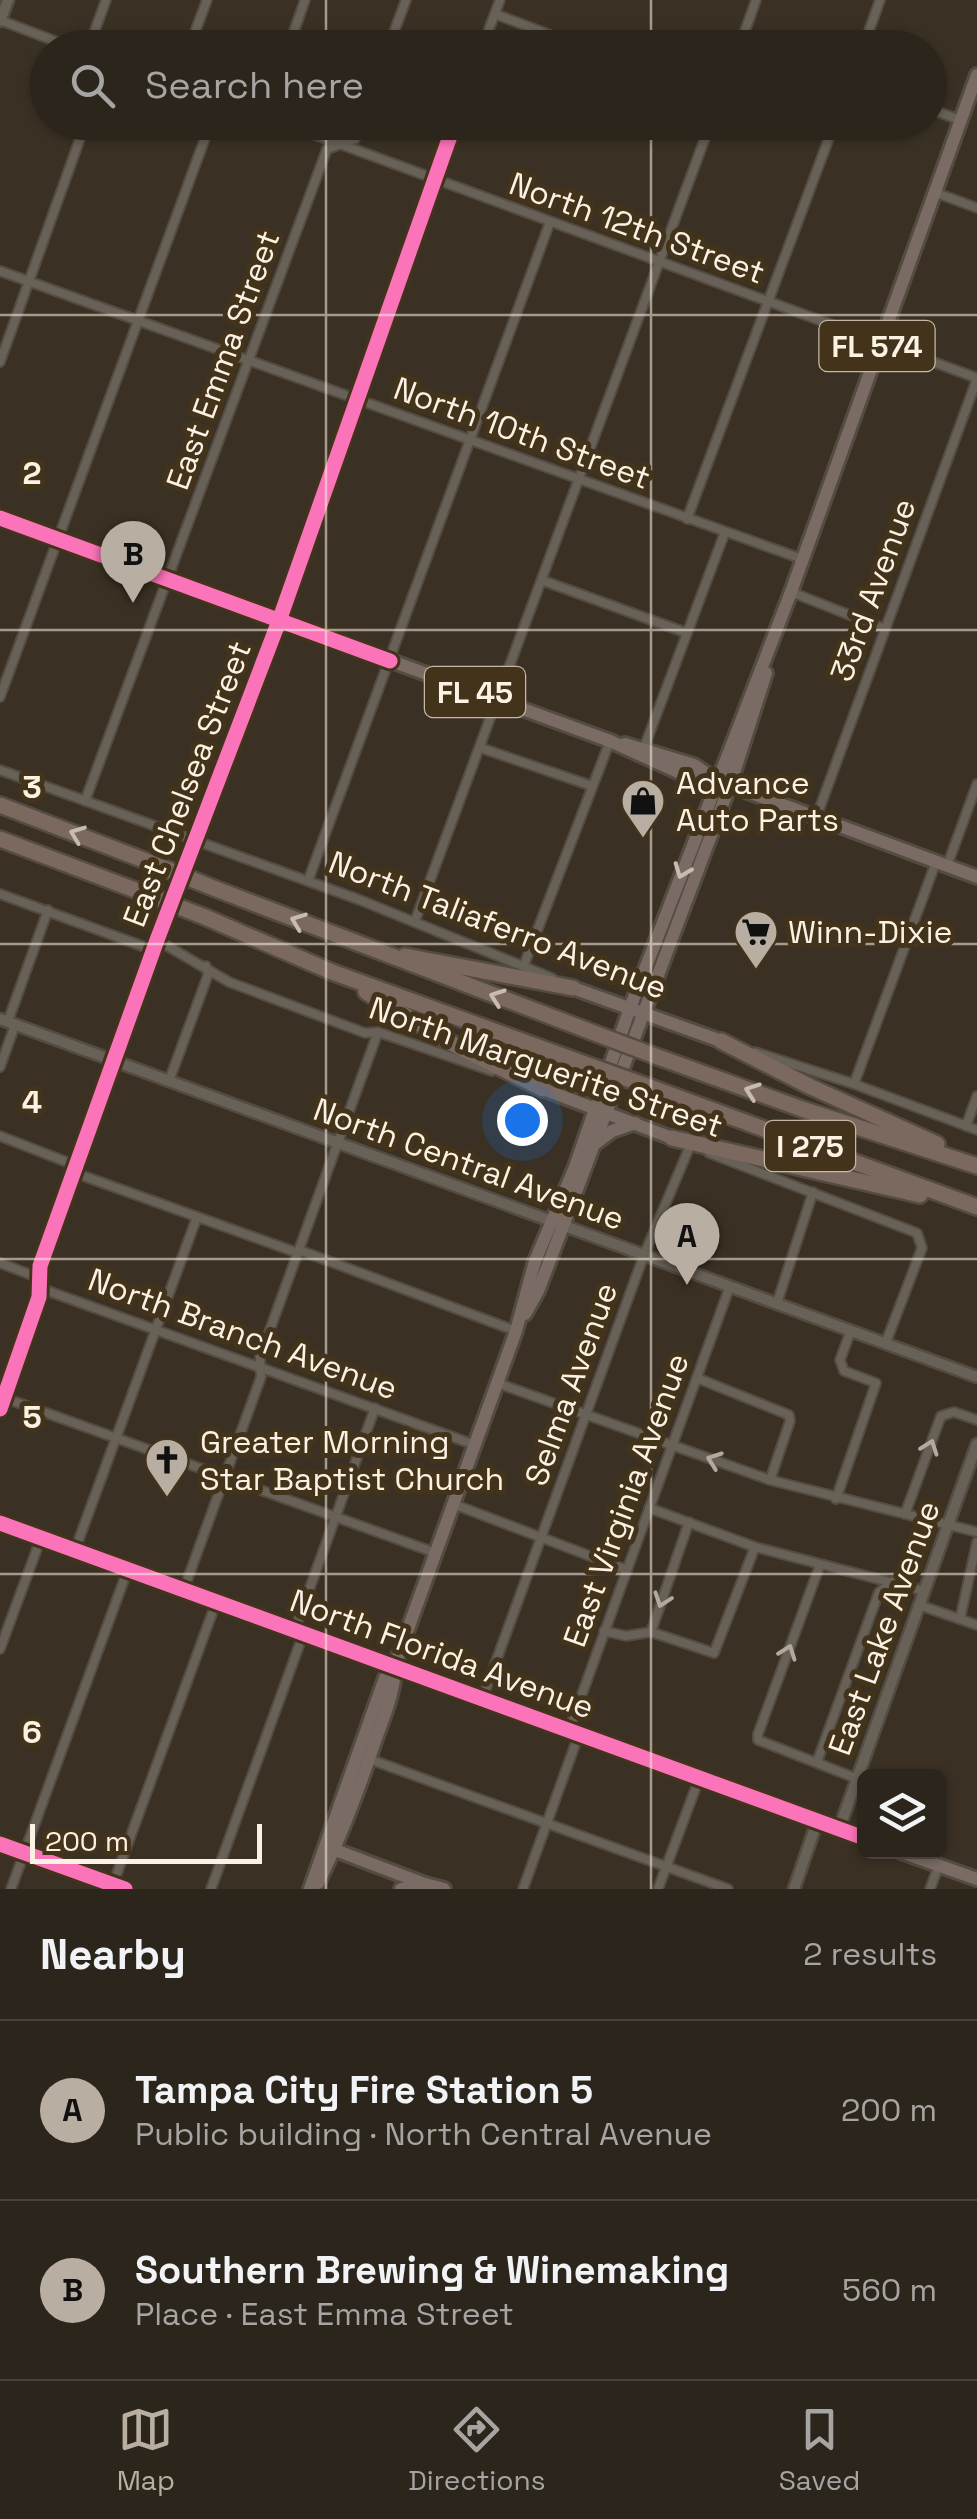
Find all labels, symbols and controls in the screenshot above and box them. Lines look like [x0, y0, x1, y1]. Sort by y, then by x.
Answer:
search box [30, 30, 947, 140]
icon: search [65, 58, 120, 113]
text: Search here [145, 61, 364, 109]
street label: North 12th Street [504, 163, 770, 293]
street label: East Emma Street [157, 225, 289, 495]
road number: FL 574 [820, 321, 934, 371]
street label: North 10th Street [388, 368, 656, 498]
text: 2 [22, 453, 42, 493]
street label: 33rd Avenue [821, 493, 925, 687]
pin: B [100, 520, 166, 603]
street label: East Chelsea Street [114, 635, 260, 933]
road number: FL 45 [425, 667, 525, 717]
place label: Advance Auto Parts [676, 763, 839, 840]
text: 3 [22, 767, 42, 807]
shop icon: Advance Auto Parts [620, 778, 666, 839]
one-way arrow [69, 826, 87, 846]
street label: North Taliaferro Avenue [323, 842, 673, 1008]
one-way arrow [673, 862, 694, 879]
supermarket icon: Winn-Dixie [733, 909, 779, 970]
place label: Winn-Dixie [788, 912, 952, 952]
one-way arrow [290, 913, 307, 933]
street label: North Marguerite Street [364, 988, 728, 1146]
one-way arrow [490, 988, 507, 1009]
text: 4 [22, 1082, 42, 1122]
one-way arrow [744, 1082, 761, 1103]
street label: North Central Avenue [308, 1089, 630, 1239]
your location [497, 1095, 548, 1146]
road number: I 275 [765, 1121, 855, 1171]
pin: A [654, 1202, 720, 1285]
street label: North Branch Avenue [83, 1259, 403, 1409]
street label: Selma Avenue [516, 1277, 626, 1491]
street label: East Virginia Avenue [554, 1348, 698, 1652]
text: 5 [22, 1397, 42, 1437]
place label: Greater Morning Star Baptist Church [200, 1422, 504, 1499]
church icon: Greater Morning Star Baptist Church [144, 1437, 190, 1498]
one-way arrow [918, 1440, 939, 1457]
one-way arrow [707, 1451, 724, 1472]
street label: East Lake Avenue [819, 1495, 949, 1761]
street label: North Florida Avenue [285, 1580, 599, 1728]
one-way arrow [653, 1591, 673, 1608]
one-way arrow [776, 1645, 797, 1662]
text: 6 [22, 1712, 42, 1752]
map controls [857, 1769, 947, 1859]
button: layers [857, 1769, 947, 1859]
scale bar [30, 1819, 262, 1864]
text: 200 m [45, 1823, 129, 1859]
text: Nearby [40, 1928, 186, 1981]
text: 2 results [803, 1934, 937, 1974]
text: Tampa City Fire Station 5 [135, 2066, 593, 2114]
text: A [62, 2090, 83, 2130]
text: 200 m [841, 2090, 937, 2130]
text: Public building · North Central Avenue [135, 2114, 712, 2154]
text: Southern Brewing & Winemaking [135, 2246, 729, 2294]
text: B [62, 2270, 83, 2310]
text: 560 m [842, 2270, 937, 2310]
text: Place · East Emma Street [135, 2294, 514, 2334]
tab: Map [117, 2402, 175, 2498]
tab: Directions [408, 2402, 545, 2498]
tab: Saved [779, 2402, 860, 2498]

